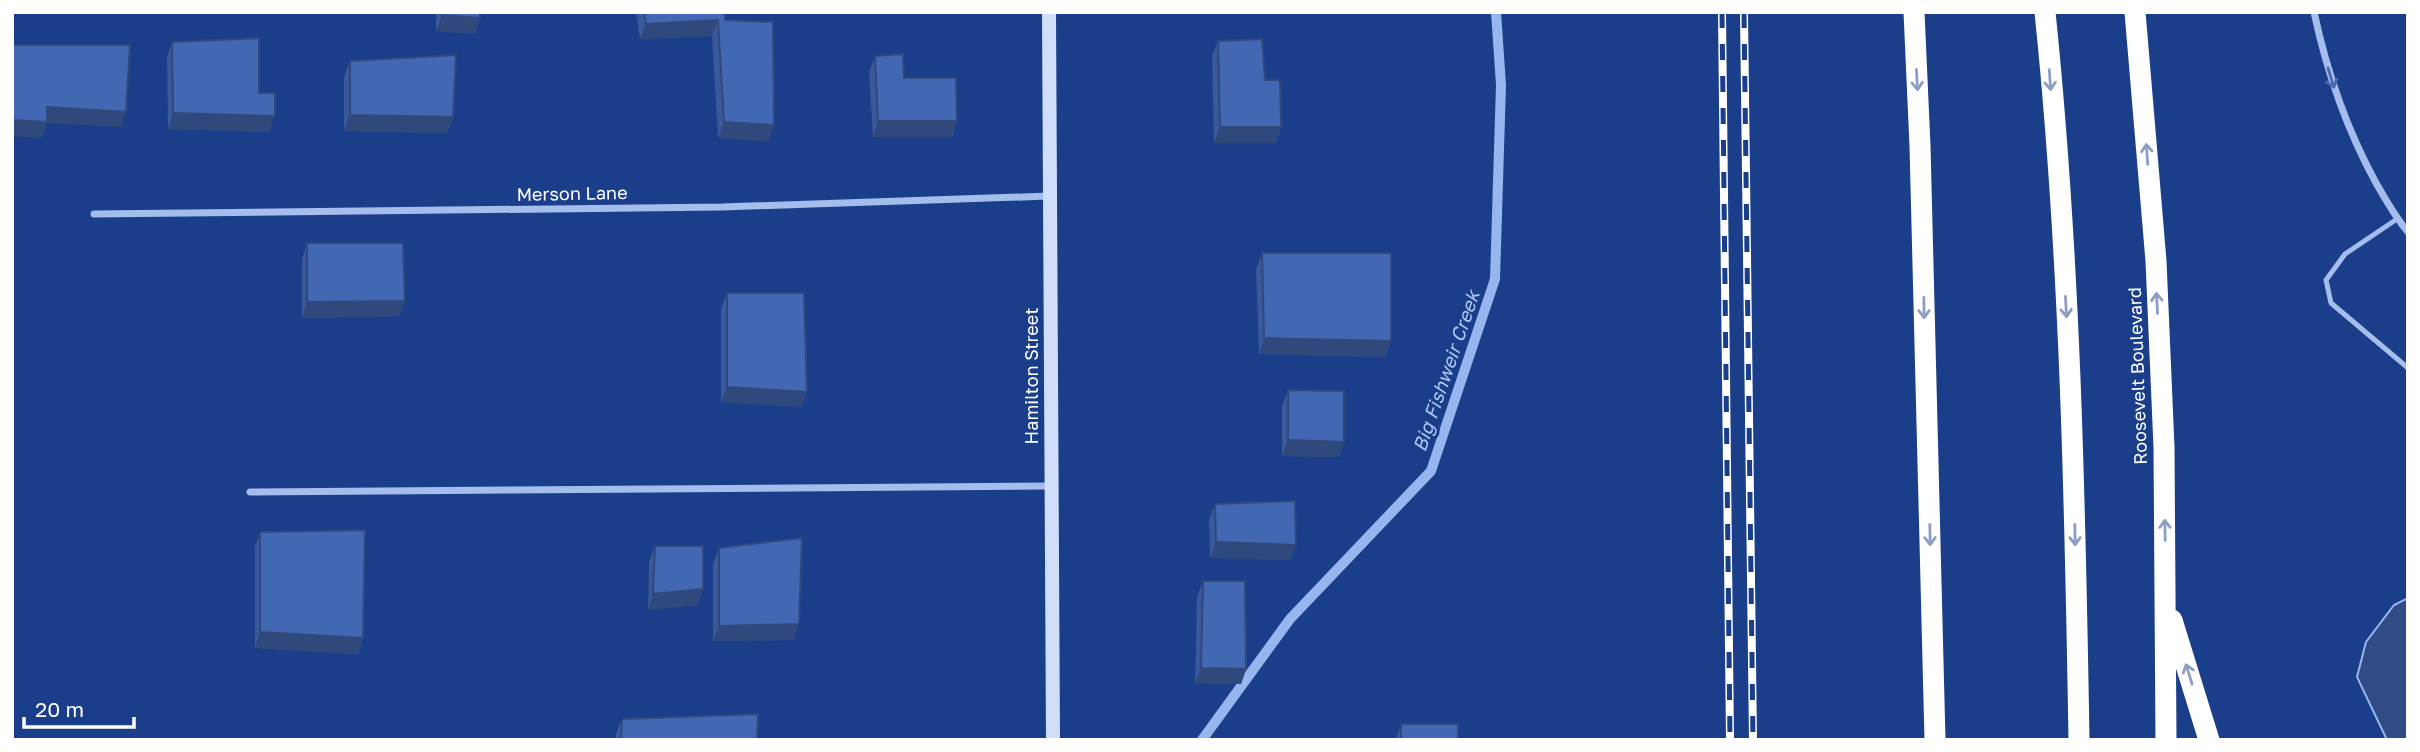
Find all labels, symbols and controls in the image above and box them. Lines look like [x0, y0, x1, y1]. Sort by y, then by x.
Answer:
one-way arrow [2325, 67, 2338, 89]
one-way arrow [2044, 68, 2057, 91]
one-way arrow [1911, 69, 1924, 92]
one-way arrow [2140, 143, 2153, 166]
street label: Merson Lane [516, 181, 628, 205]
water label: Big Fishweir Creek [1407, 285, 1485, 454]
street label: Roosevelt Boulevard [2123, 287, 2151, 465]
one-way arrow [2151, 291, 2164, 314]
one-way arrow [2060, 295, 2073, 318]
one-way arrow [1918, 296, 1931, 319]
street label: Hamilton Street [1020, 308, 1042, 444]
one-way arrow [2158, 519, 2172, 542]
one-way arrow [1923, 523, 1937, 546]
one-way arrow [2068, 523, 2082, 546]
one-way arrow [2181, 664, 2194, 686]
scale bar [24, 686, 135, 730]
text: 20 m [35, 696, 84, 722]

